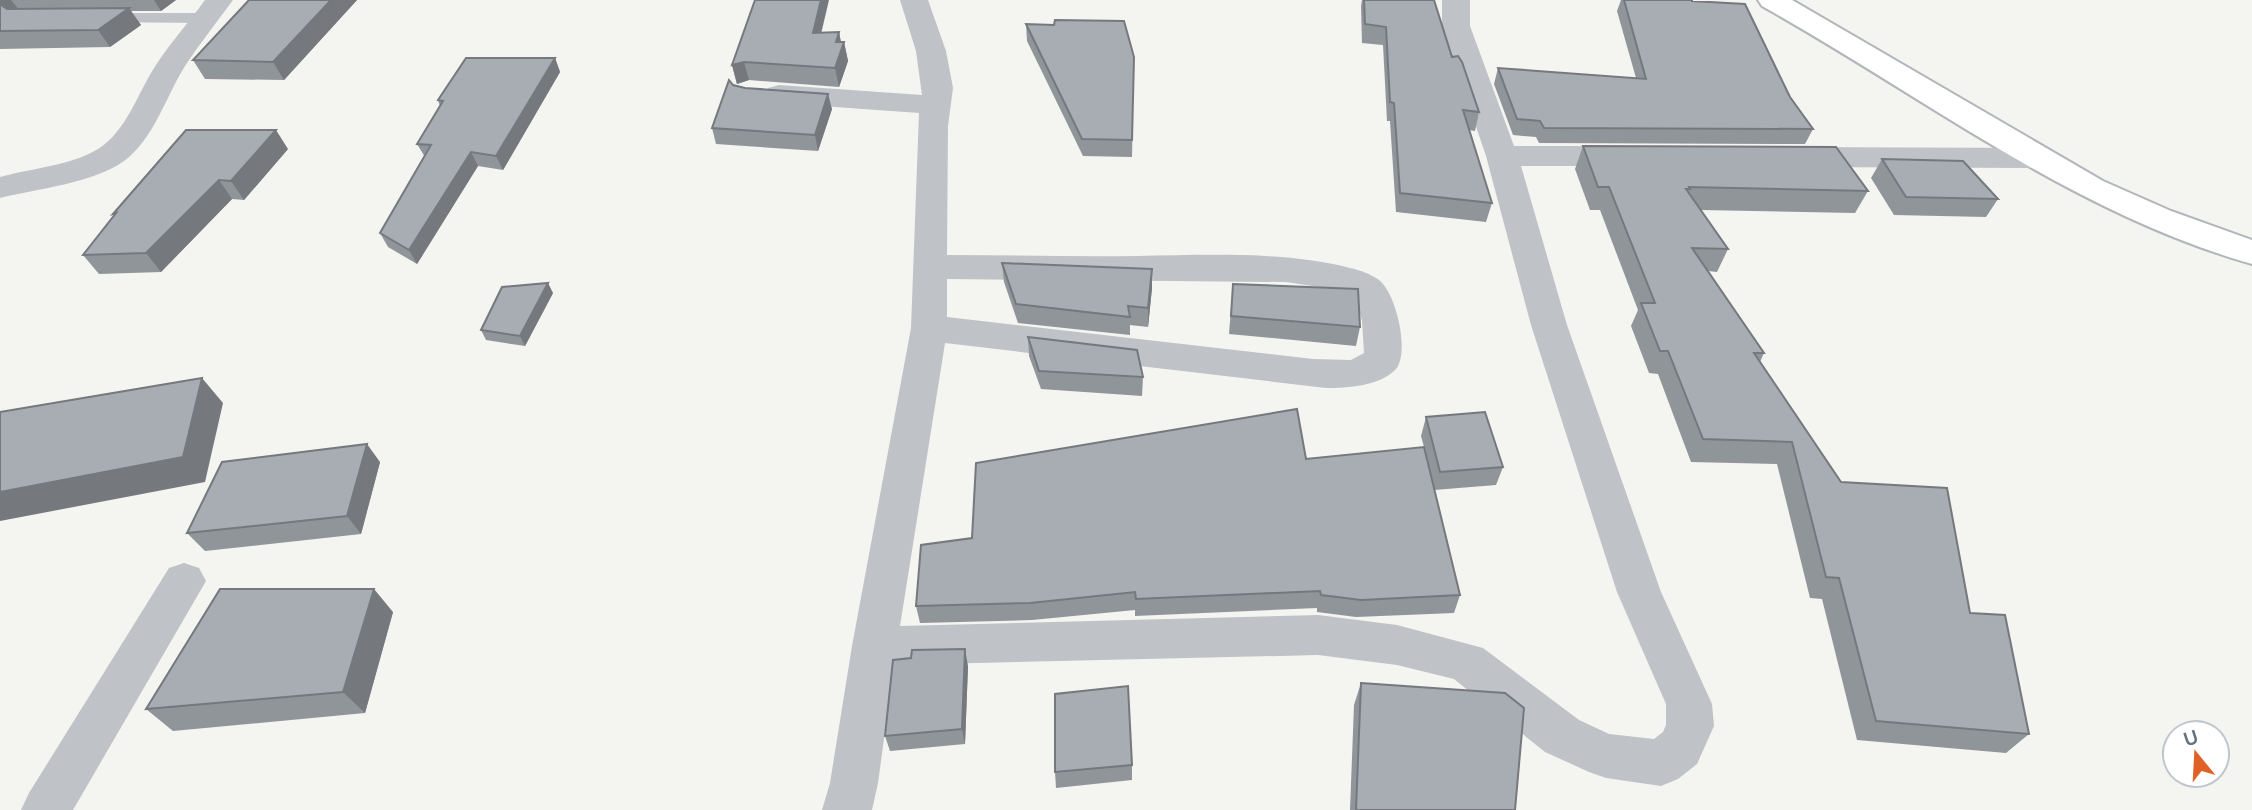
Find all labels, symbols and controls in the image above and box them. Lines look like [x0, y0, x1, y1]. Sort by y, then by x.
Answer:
north arrow [2161, 719, 2231, 789]
text: U [2180, 724, 2201, 750]

